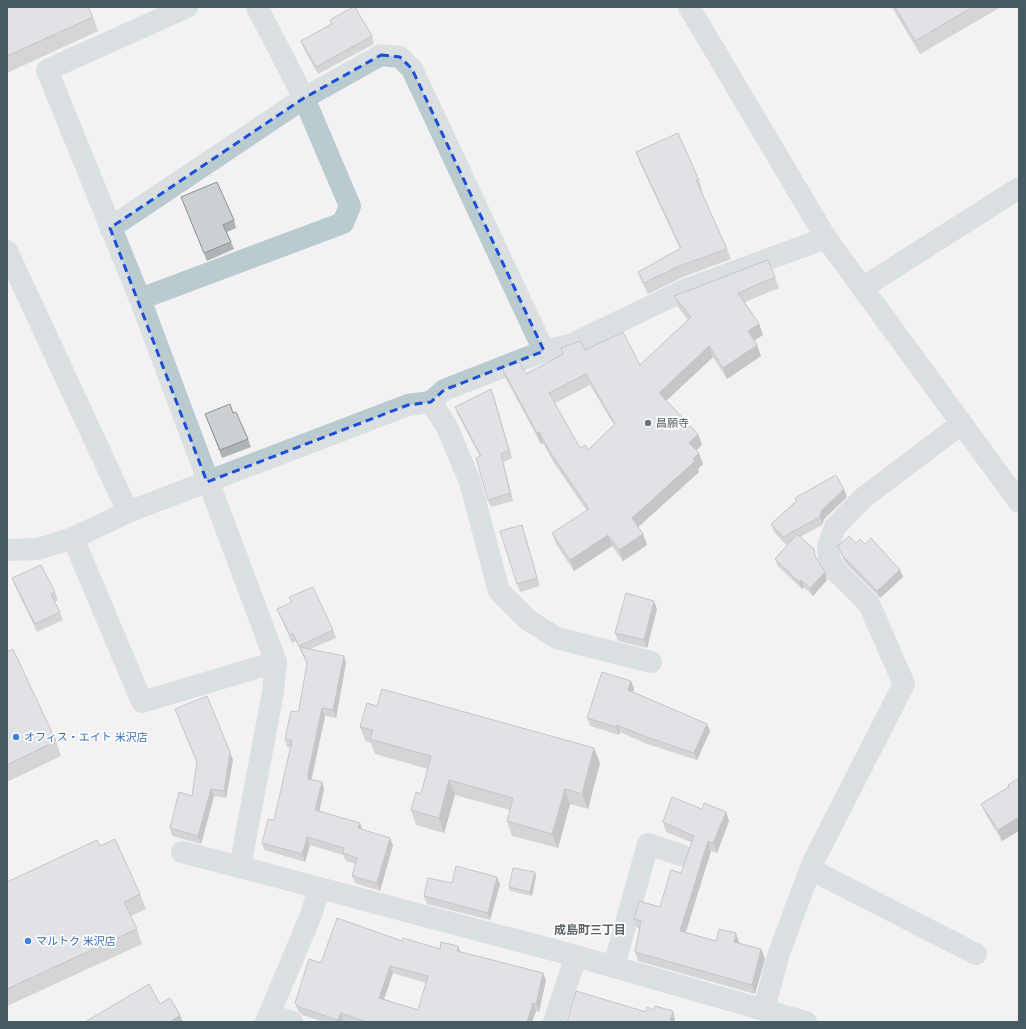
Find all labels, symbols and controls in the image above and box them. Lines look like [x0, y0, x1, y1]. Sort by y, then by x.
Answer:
place label: 昌願寺 [656, 417, 689, 430]
marker: 昌願寺 [643, 418, 653, 428]
place label: オフィス・エイト 米沢店 [24, 731, 148, 744]
marker: オフィス・エイト 米沢店 [11, 732, 21, 742]
district label: 成島町三丁目 [554, 923, 626, 937]
place label: マルトク 米沢店 [36, 935, 116, 948]
marker: マルトク 米沢店 [23, 936, 33, 946]

